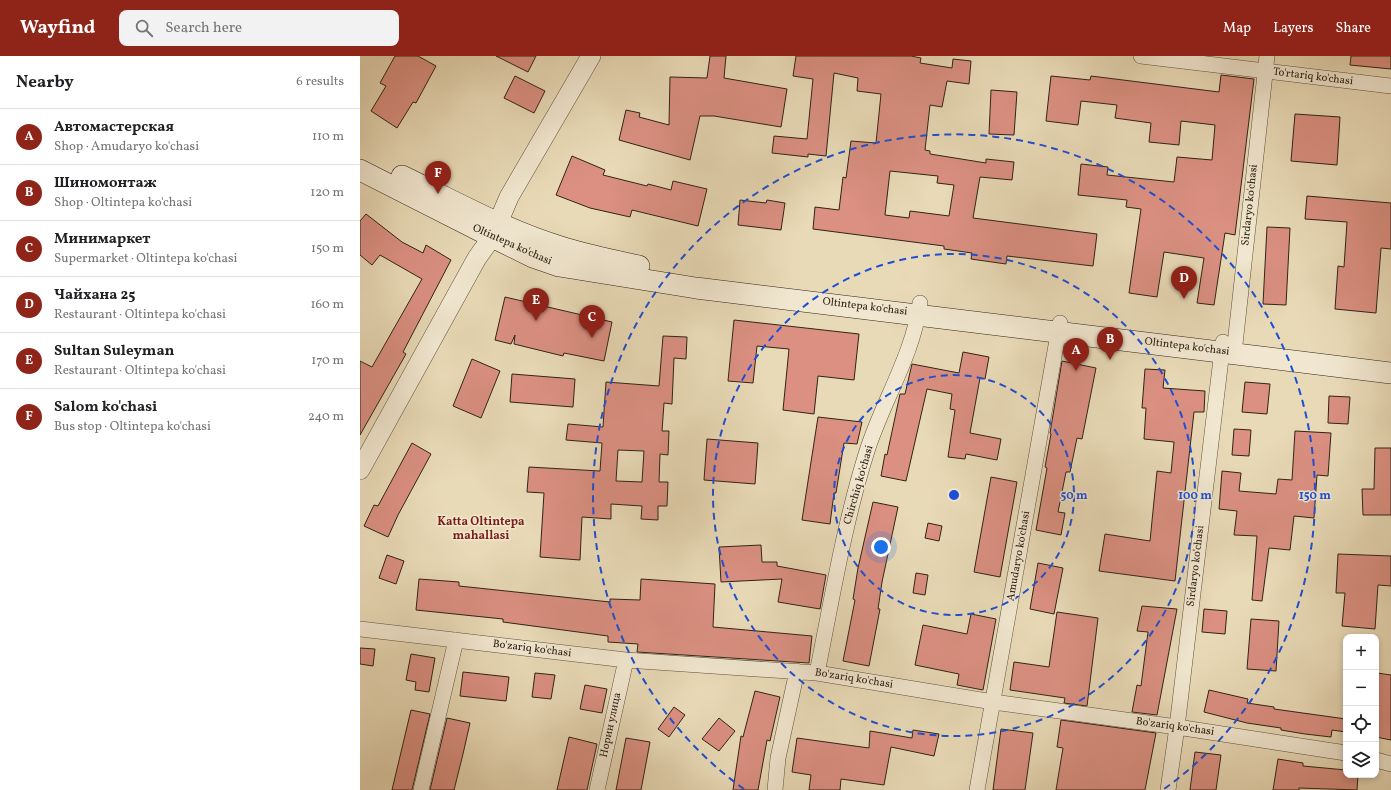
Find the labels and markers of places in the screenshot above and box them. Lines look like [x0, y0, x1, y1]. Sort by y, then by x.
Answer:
pin: F [425, 161, 451, 194]
pin: D [1171, 266, 1197, 299]
pin: E [523, 288, 549, 321]
pin: C [579, 305, 605, 338]
pin: B [1097, 327, 1123, 360]
pin: A [1063, 338, 1089, 371]
centre of rings [947, 488, 961, 502]

